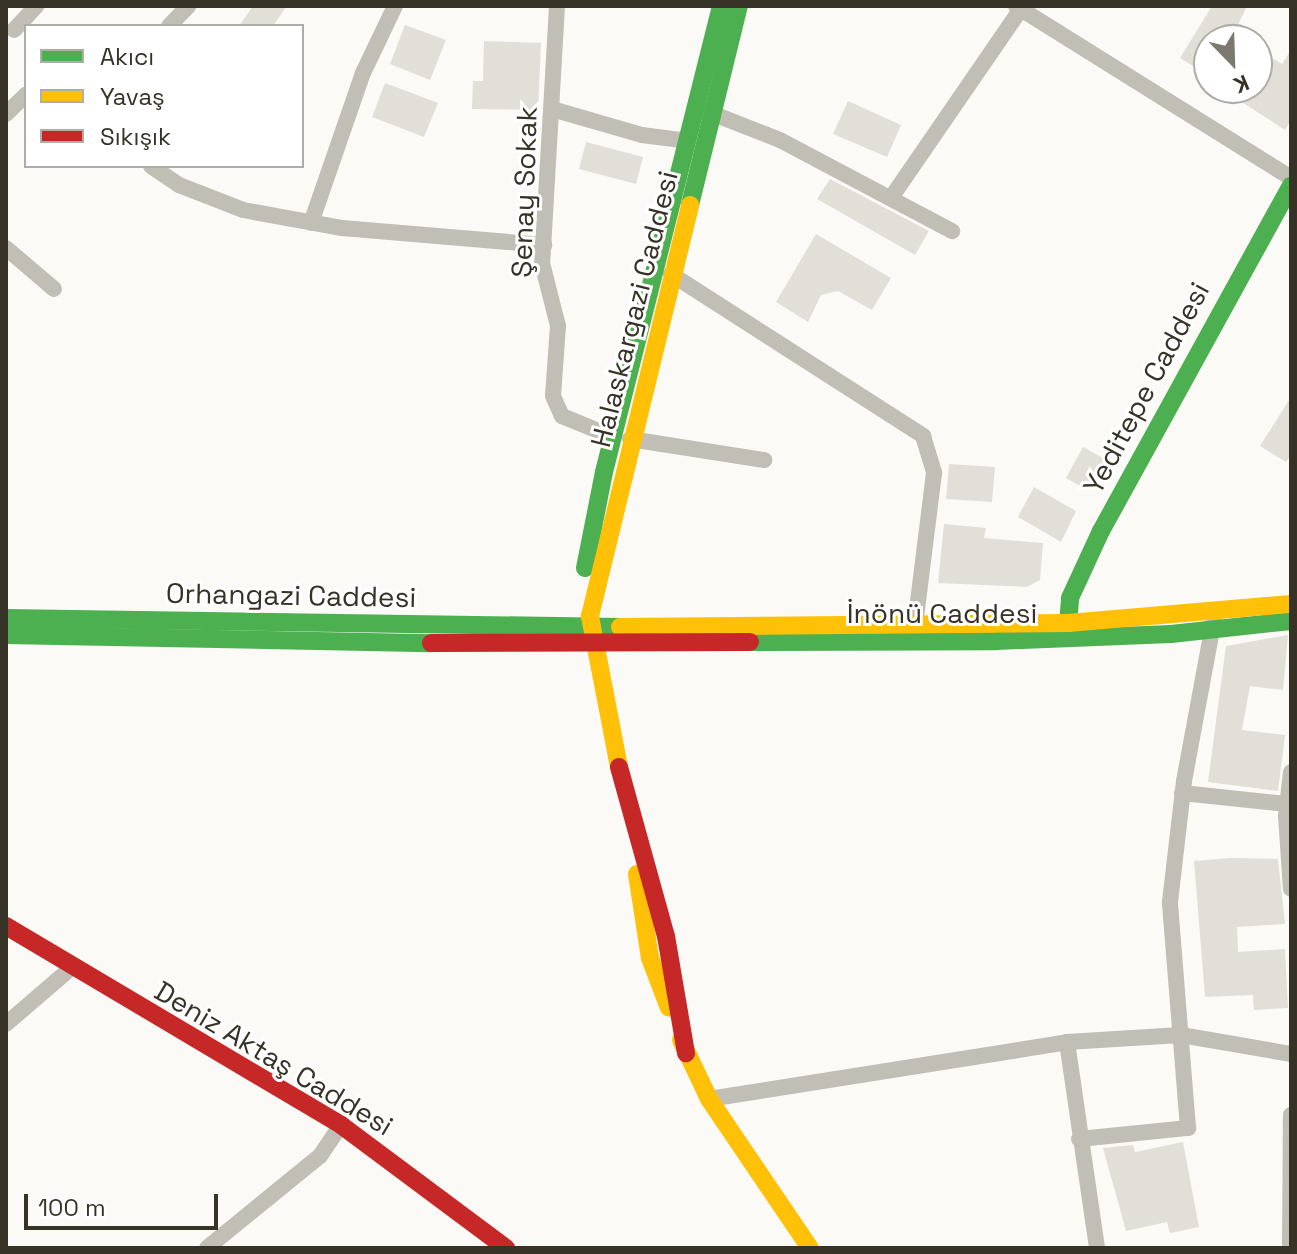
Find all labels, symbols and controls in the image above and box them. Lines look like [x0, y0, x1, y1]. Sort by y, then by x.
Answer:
legend [24, 24, 304, 168]
north arrow [1193, 24, 1273, 104]
text: Akıcı [100, 41, 154, 72]
text: K [1230, 69, 1253, 100]
text: Yavaş [100, 81, 165, 112]
street label: Şenay Sokak [504, 106, 544, 278]
text: Sıkışık [100, 121, 171, 152]
street label: Halaskargazi Caddesi [583, 167, 685, 451]
street label: Yeditepe Caddesi [1076, 276, 1216, 500]
street label: Orhangazi Caddesi [166, 576, 416, 614]
street label: İnönü Caddesi [847, 596, 1037, 630]
street label: Deniz Aktaş Caddesi [149, 973, 399, 1143]
scale bar [28, 1178, 222, 1228]
text: 100 m [38, 1192, 106, 1223]

